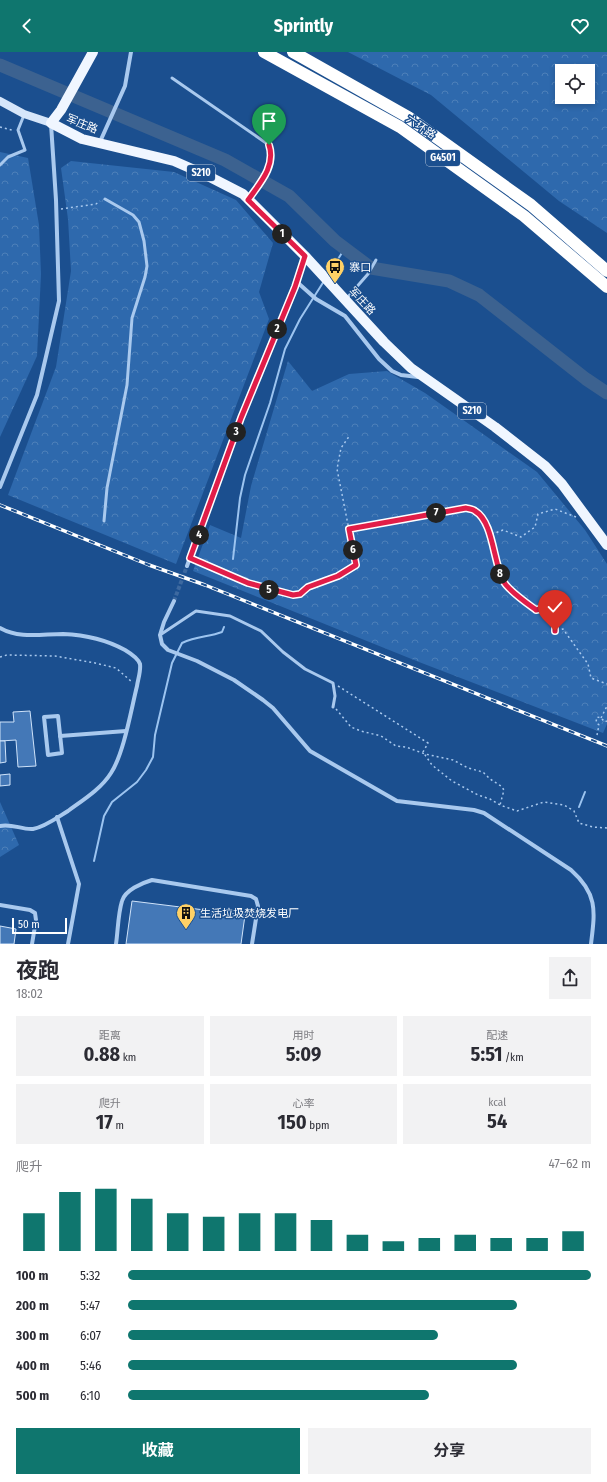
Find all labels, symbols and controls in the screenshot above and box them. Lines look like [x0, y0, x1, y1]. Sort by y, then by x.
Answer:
icon: back [16, 15, 38, 37]
text: Sprintly [274, 15, 333, 37]
icon: heart [569, 15, 591, 37]
map controls [555, 64, 595, 104]
button: locate [555, 64, 595, 104]
pin [252, 104, 286, 145]
icon: arrive [258, 110, 280, 132]
street label: 军庄路 [64, 112, 100, 136]
street label: 六环路 [404, 112, 438, 142]
road number: G4501 [426, 150, 460, 166]
road number: S210 [187, 165, 215, 181]
pin: 1 [272, 224, 292, 244]
text: 1 [280, 227, 284, 240]
bus stop icon: 寨口 [324, 256, 346, 284]
place label: 寨口 [349, 261, 371, 274]
street label: 军庄路 [346, 284, 378, 318]
pin: 2 [267, 319, 287, 339]
text: 2 [274, 322, 280, 335]
road number: S210 [458, 403, 486, 419]
pin: 3 [226, 422, 246, 442]
text: 3 [233, 425, 239, 438]
pin: 7 [426, 503, 446, 523]
text: 7 [434, 506, 438, 519]
pin: 4 [189, 525, 209, 545]
text: 4 [196, 528, 202, 541]
pin: 6 [343, 540, 363, 560]
text: 6 [350, 543, 356, 556]
pin: 8 [490, 564, 510, 584]
text: 8 [497, 567, 503, 580]
pin: 5 [259, 580, 279, 600]
text: 5 [266, 583, 272, 596]
pin [538, 590, 572, 631]
icon: check [544, 596, 566, 618]
building icon: 生活垃圾焚烧发电厂 [175, 902, 197, 930]
place label: 生活垃圾焚烧发电厂 [200, 907, 299, 920]
scale bar [12, 916, 67, 935]
text: 50 m [18, 918, 40, 931]
text: 夜跑 [16, 957, 60, 984]
button: share [549, 957, 591, 999]
text: 18:02 [16, 986, 43, 1001]
text: 距离 [99, 1029, 121, 1042]
text: 用时 [292, 1029, 314, 1042]
text: 配速 [486, 1029, 508, 1042]
text: 0.88 [83, 1042, 120, 1066]
text: 5:09 [286, 1042, 321, 1066]
text: 5:51 [471, 1042, 502, 1066]
text: km [120, 1051, 136, 1064]
text: /km [502, 1051, 524, 1064]
text: kcal [488, 1096, 506, 1109]
text: 爬升 [99, 1097, 121, 1110]
text: 心率 [292, 1097, 314, 1110]
text: 54 [487, 1109, 507, 1133]
text: 17 [96, 1110, 113, 1134]
text: 150 [278, 1110, 307, 1134]
text: m [113, 1119, 124, 1132]
text: bpm [307, 1119, 329, 1132]
text: 47–62 m [548, 1156, 591, 1171]
text: 爬升 [16, 1159, 42, 1174]
text: 100 m [16, 1268, 48, 1283]
text: 5:32 [80, 1268, 100, 1283]
text: 200 m [16, 1298, 49, 1313]
text: 5:47 [80, 1298, 100, 1313]
text: 300 m [16, 1328, 49, 1343]
text: 6:07 [80, 1328, 101, 1343]
text: 400 m [16, 1358, 50, 1373]
text: 5:46 [80, 1358, 101, 1373]
text: 500 m [16, 1388, 49, 1403]
text: 6:10 [80, 1388, 101, 1403]
button: 收藏 [16, 1428, 300, 1474]
button: 分享 [308, 1428, 591, 1474]

